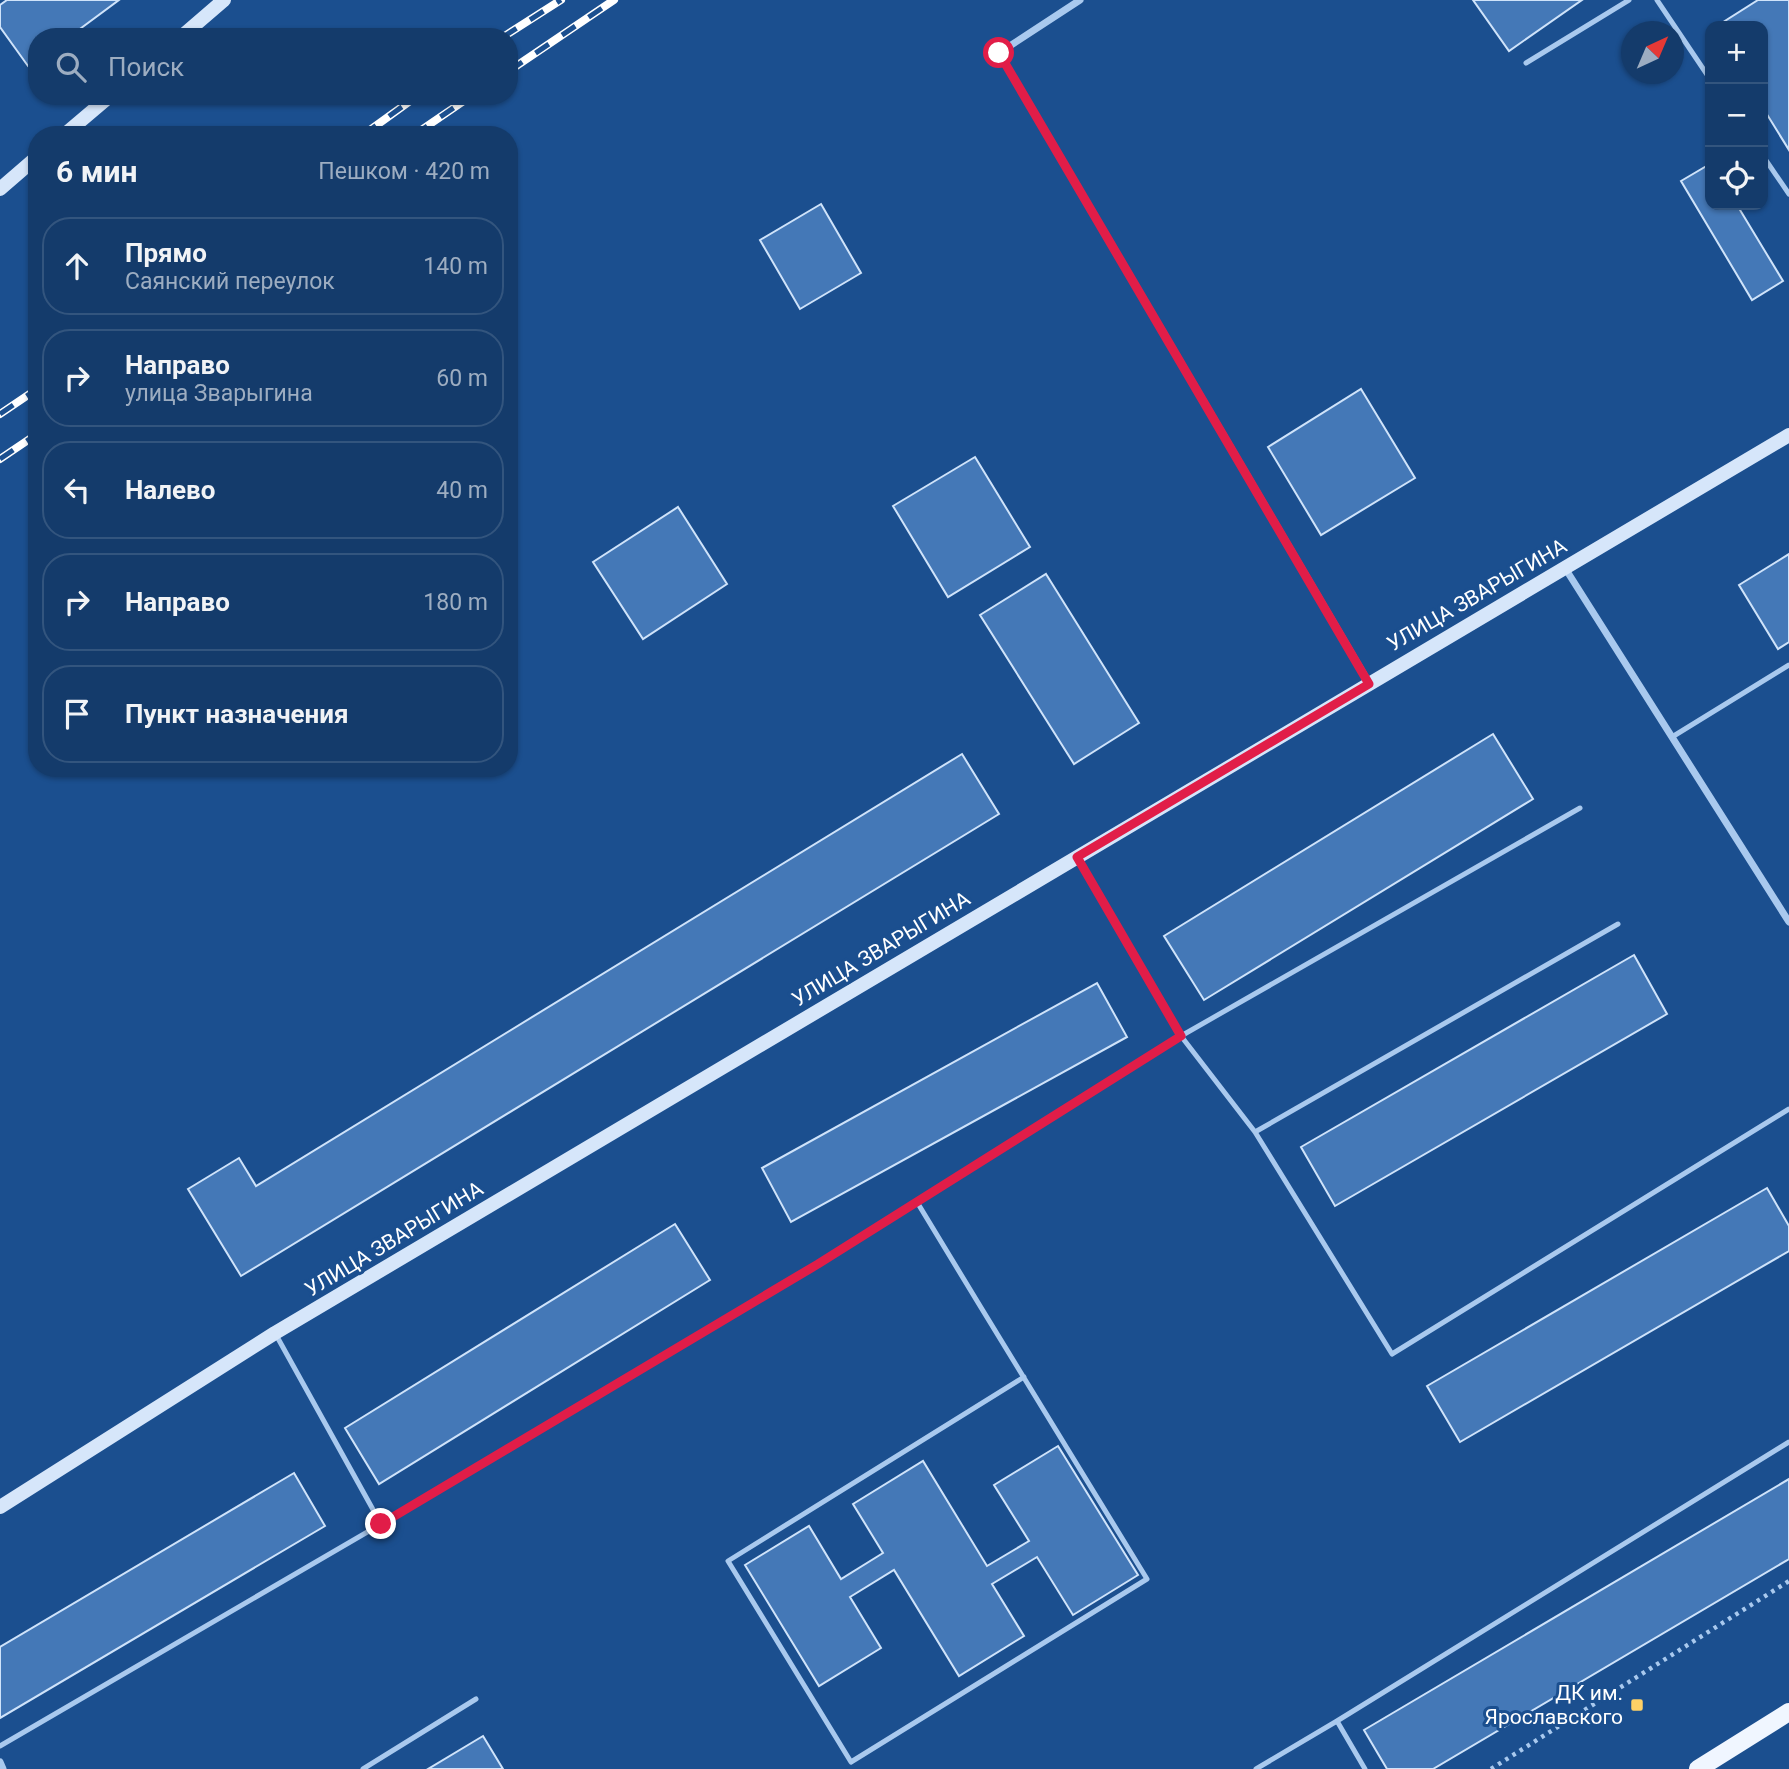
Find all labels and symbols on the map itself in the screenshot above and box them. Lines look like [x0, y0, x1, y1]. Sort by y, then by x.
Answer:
north arrow [1621, 21, 1684, 84]
route start [983, 37, 1014, 68]
street label: УЛИЦА ЗВАРЫГИНА [1383, 534, 1571, 656]
street label: УЛИЦА ЗВАРЫГИНА [788, 886, 975, 1012]
street label: УЛИЦА ЗВАРЫГИНА [301, 1176, 488, 1302]
route end [365, 1508, 396, 1539]
place label: ДК им. Ярославского [1485, 1681, 1623, 1729]
marker: ДК им. Ярославского [1629, 1697, 1645, 1713]

